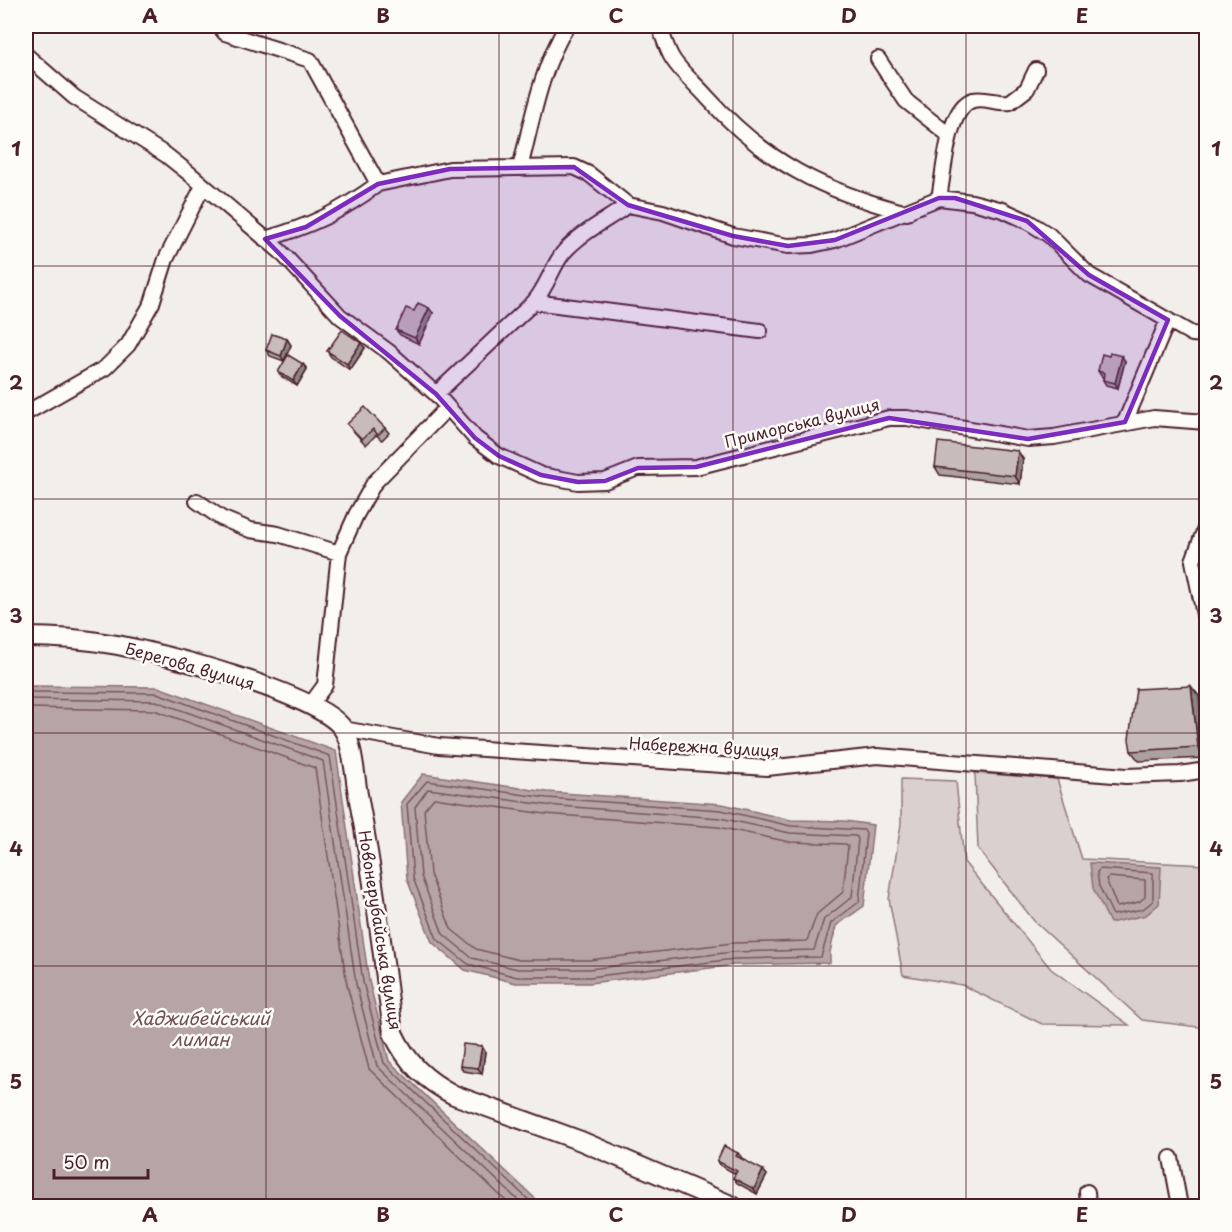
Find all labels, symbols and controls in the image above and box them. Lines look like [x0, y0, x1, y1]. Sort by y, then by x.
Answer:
text: A [142, 0, 158, 30]
text: B [376, 0, 390, 30]
text: C [608, 0, 624, 30]
text: D [841, 0, 857, 30]
text: E [1076, 0, 1088, 30]
text: 1 [11, 133, 21, 163]
text: 1 [1211, 133, 1221, 163]
text: 2 [9, 367, 23, 397]
text: 2 [1209, 367, 1223, 397]
street label: Приморська вулиця [722, 391, 882, 453]
text: 3 [9, 600, 23, 630]
text: 3 [1209, 600, 1223, 630]
street label: Берегова вулиця [123, 635, 258, 695]
street label: Набережна вулиця [628, 730, 780, 762]
street label: Новонерубайська вулиця [353, 828, 409, 1032]
text: 4 [9, 833, 23, 863]
text: 4 [1209, 833, 1223, 863]
water label: Хаджибейський лиман [132, 1004, 272, 1052]
text: 5 [10, 1066, 22, 1096]
text: 5 [1210, 1066, 1222, 1096]
scale bar [54, 1142, 148, 1180]
text: 50 m [63, 1148, 110, 1175]
text: A [142, 1199, 158, 1229]
text: B [376, 1199, 390, 1229]
text: C [608, 1199, 624, 1229]
text: D [841, 1199, 857, 1229]
text: E [1076, 1199, 1088, 1229]

